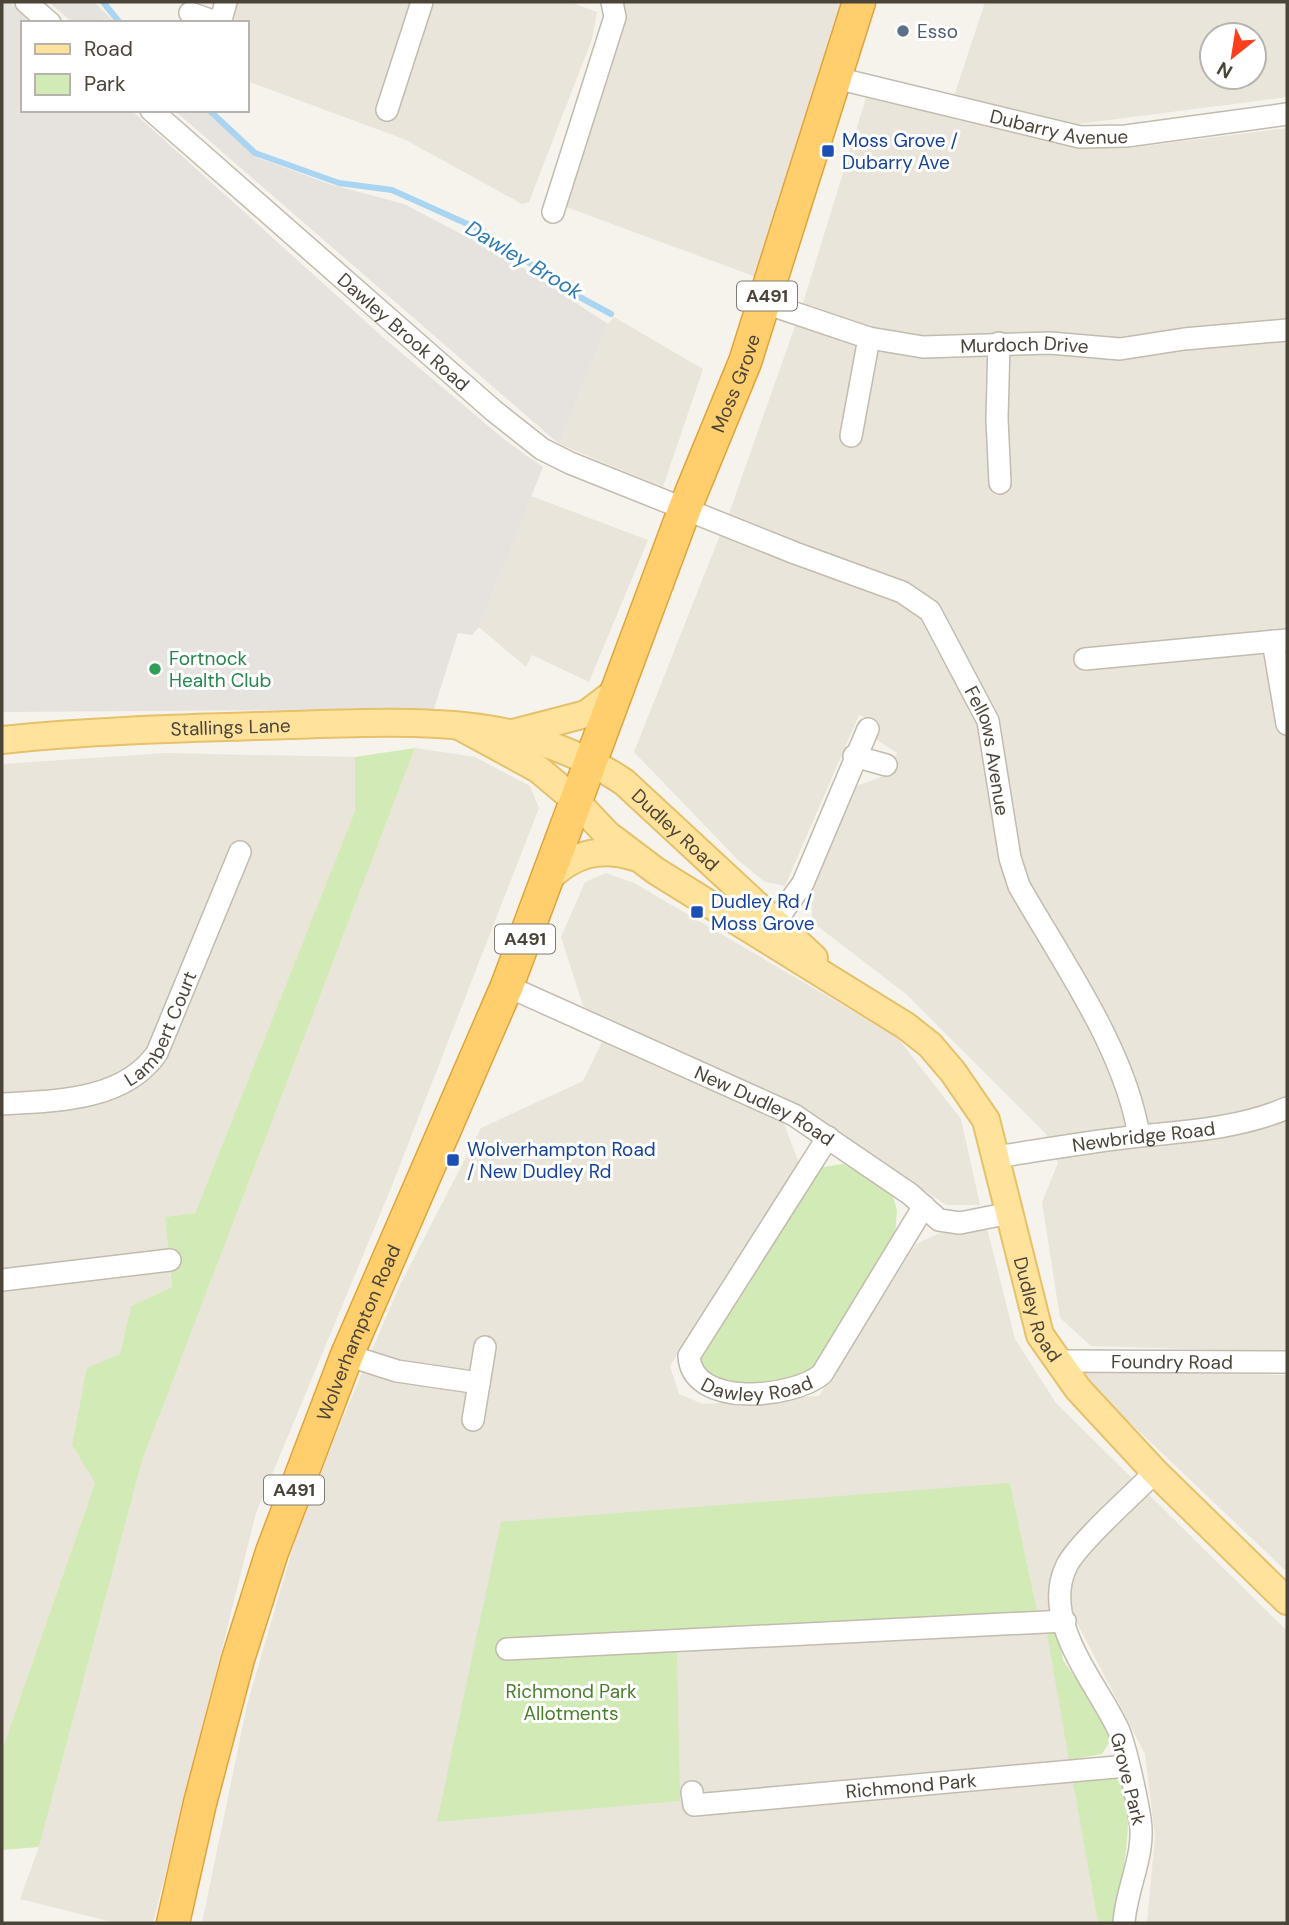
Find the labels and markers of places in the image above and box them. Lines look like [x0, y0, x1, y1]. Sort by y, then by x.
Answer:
place label: Esso [917, 19, 958, 44]
marker: Esso [895, 23, 911, 39]
place label: Moss Grove / Dubarry Ave [842, 128, 958, 175]
marker: Moss Grove / Dubarry Ave [820, 143, 836, 159]
place label: Fortnock Health Club [169, 646, 271, 693]
marker: Fortnock Health Club [147, 661, 163, 677]
place label: Dudley Rd / Moss Grove [711, 889, 815, 936]
marker: Dudley Rd / Moss Grove [689, 904, 705, 920]
place label: Wolverhampton Road / New Dudley Rd [467, 1137, 656, 1184]
marker: Wolverhampton Road / New Dudley Rd [445, 1152, 461, 1168]

